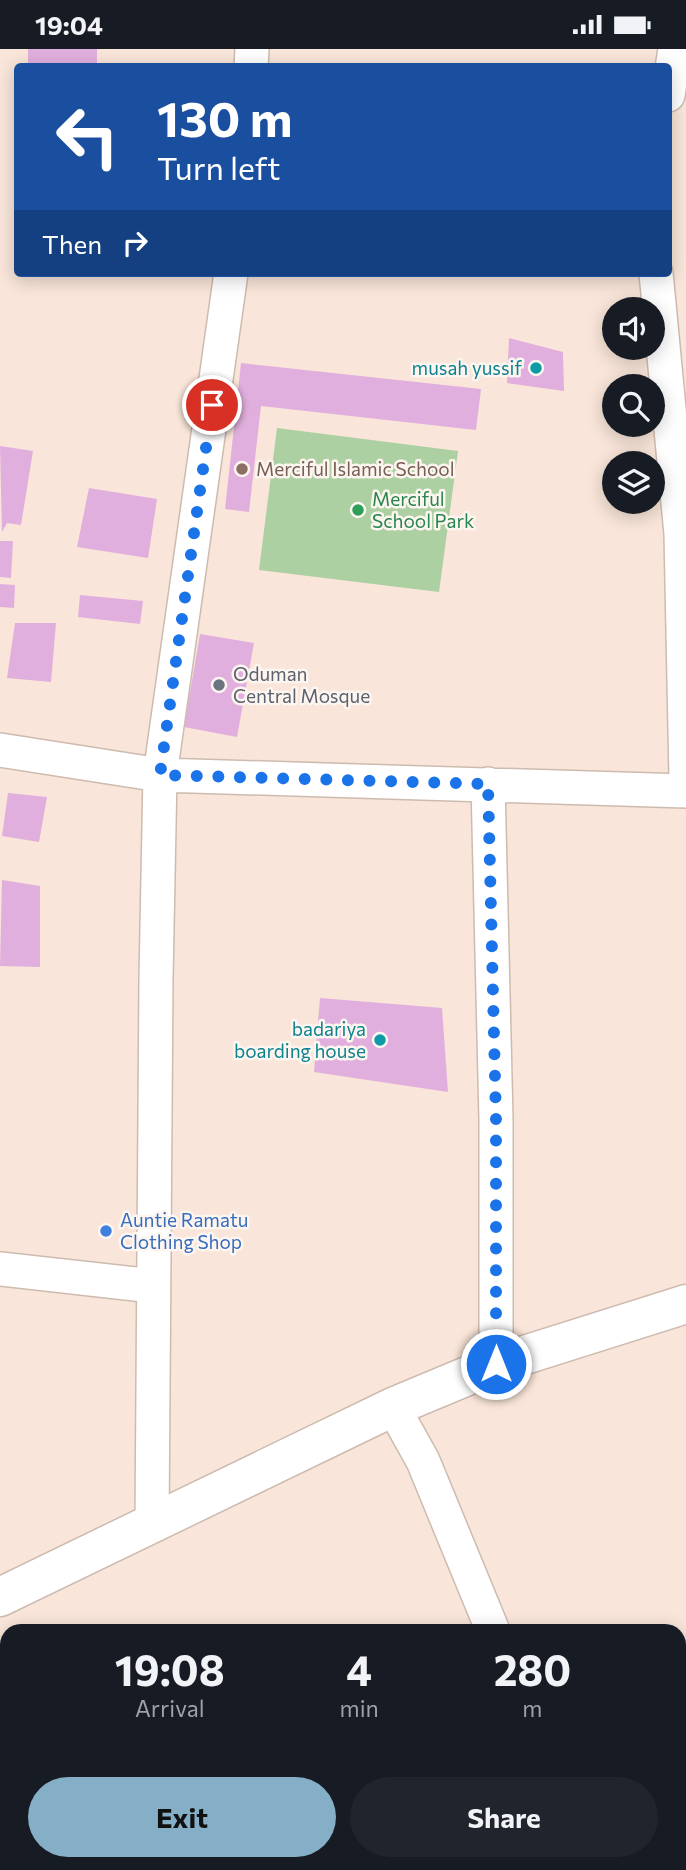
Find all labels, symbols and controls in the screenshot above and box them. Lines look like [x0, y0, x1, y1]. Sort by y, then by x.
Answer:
text: 19:04 [35, 9, 103, 40]
text: 130 m [157, 87, 292, 147]
icon: left [42, 91, 133, 182]
text: Turn left [157, 147, 281, 187]
icon: right [116, 224, 154, 262]
text: Then [42, 228, 102, 259]
map controls [602, 297, 665, 514]
button: sound [602, 297, 665, 360]
place label: musah yussif [412, 356, 522, 379]
marker: musah yussif [528, 360, 544, 376]
button: search [602, 374, 665, 437]
pin [182, 375, 242, 435]
icon: arrive [193, 386, 231, 424]
button: layers [602, 451, 665, 514]
place label: Merciful Islamic School [256, 457, 454, 480]
marker: Merciful Islamic School [234, 461, 250, 477]
place label: Merciful School Park [372, 487, 474, 532]
marker: Merciful School Park [350, 502, 366, 518]
place label: Oduman Central Mosque [233, 662, 370, 707]
marker: Oduman Central Mosque [211, 677, 227, 693]
place label: badariya boarding house [234, 1017, 366, 1062]
marker: badariya boarding house [372, 1032, 388, 1048]
place label: Auntie Ramatu Clothing Shop [120, 1208, 248, 1253]
marker: Auntie Ramatu Clothing Shop [98, 1223, 114, 1239]
position arrow [459, 1327, 533, 1401]
text: 19:08 [115, 1643, 225, 1695]
text: 4 [346, 1643, 372, 1695]
text: 280 [494, 1643, 571, 1695]
text: Arrival [135, 1694, 205, 1722]
text: min [340, 1694, 379, 1722]
text: m [522, 1694, 542, 1722]
button: Exit [28, 1777, 336, 1857]
button: Share [350, 1777, 658, 1857]

